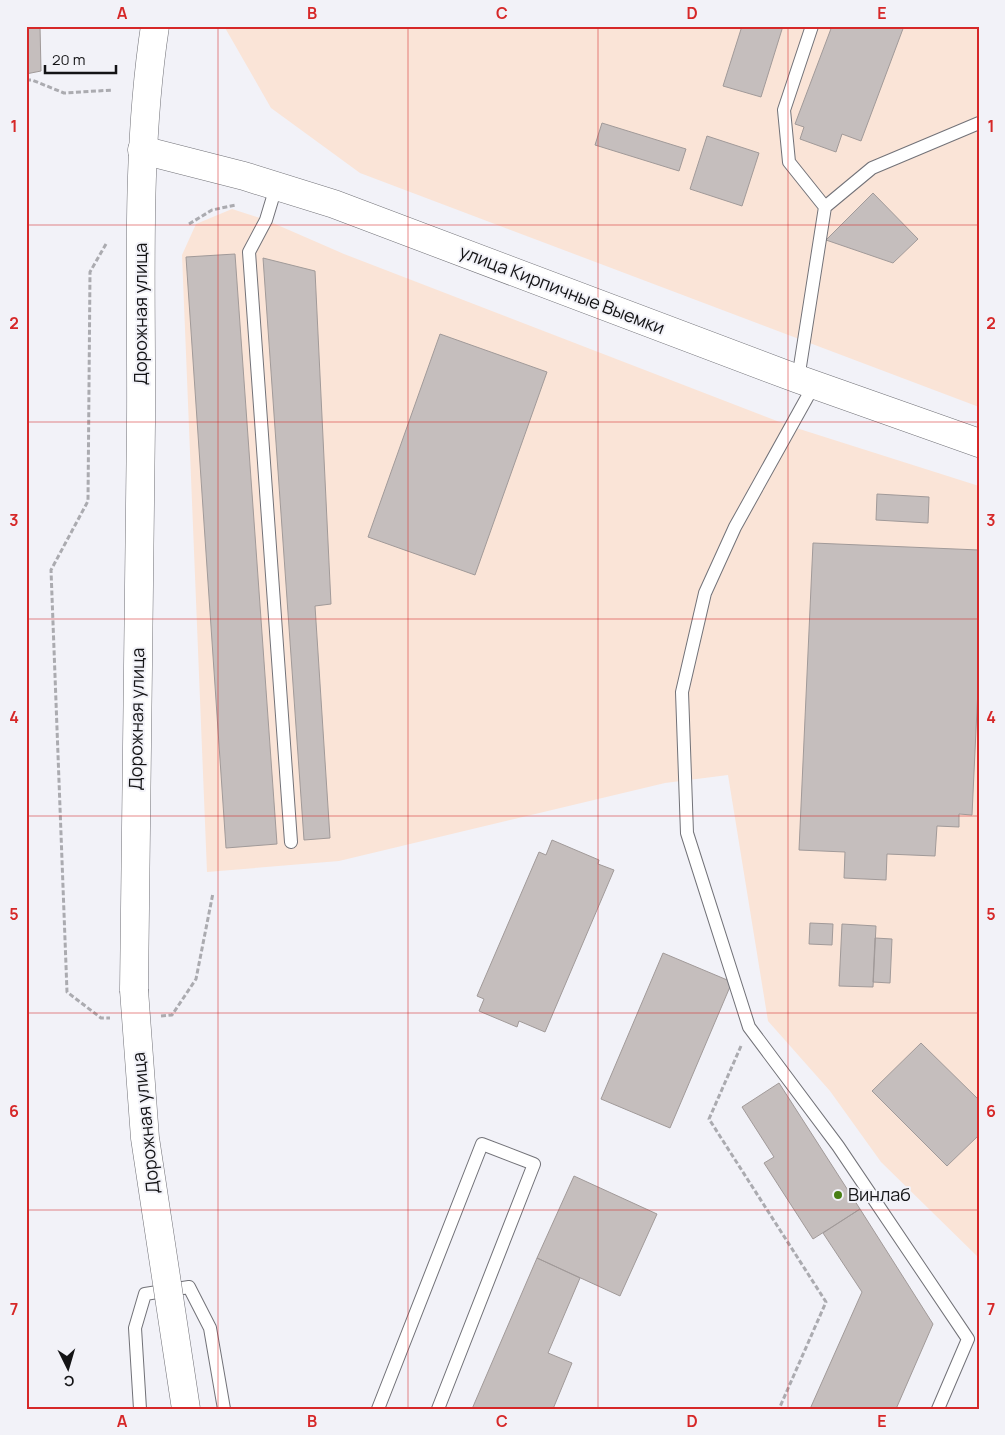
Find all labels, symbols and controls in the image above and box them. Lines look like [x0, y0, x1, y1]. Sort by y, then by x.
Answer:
text: A [117, 2, 128, 24]
text: B [307, 2, 317, 24]
text: C [496, 2, 508, 24]
text: D [686, 2, 698, 24]
text: E [877, 2, 887, 24]
scale bar [45, 42, 116, 74]
text: 20 m [52, 49, 85, 70]
text: 1 [10, 115, 18, 137]
text: 1 [987, 115, 995, 137]
street label: улица Кирпичные Выемки [456, 239, 668, 339]
street label: Дорожная улица [128, 243, 152, 385]
text: 2 [9, 312, 19, 334]
text: 2 [986, 312, 996, 334]
text: 3 [9, 509, 19, 531]
text: 3 [986, 509, 996, 531]
street label: Дорожная улица [123, 647, 149, 791]
text: 4 [9, 706, 19, 728]
text: 4 [986, 706, 996, 728]
text: 5 [9, 903, 19, 925]
text: 5 [986, 903, 996, 925]
street label: Дорожная улица [126, 1051, 164, 1195]
text: 6 [9, 1100, 19, 1122]
text: 6 [986, 1100, 996, 1122]
place label: Винлаб [848, 1182, 911, 1206]
marker: Винлаб [832, 1189, 844, 1201]
text: 7 [10, 1298, 18, 1320]
text: 7 [987, 1298, 995, 1320]
north arrow [42, 1342, 92, 1392]
text: С [63, 1372, 75, 1391]
text: A [117, 1410, 128, 1432]
text: B [307, 1410, 317, 1432]
text: C [496, 1410, 508, 1432]
text: D [686, 1410, 698, 1432]
text: E [877, 1410, 887, 1432]

